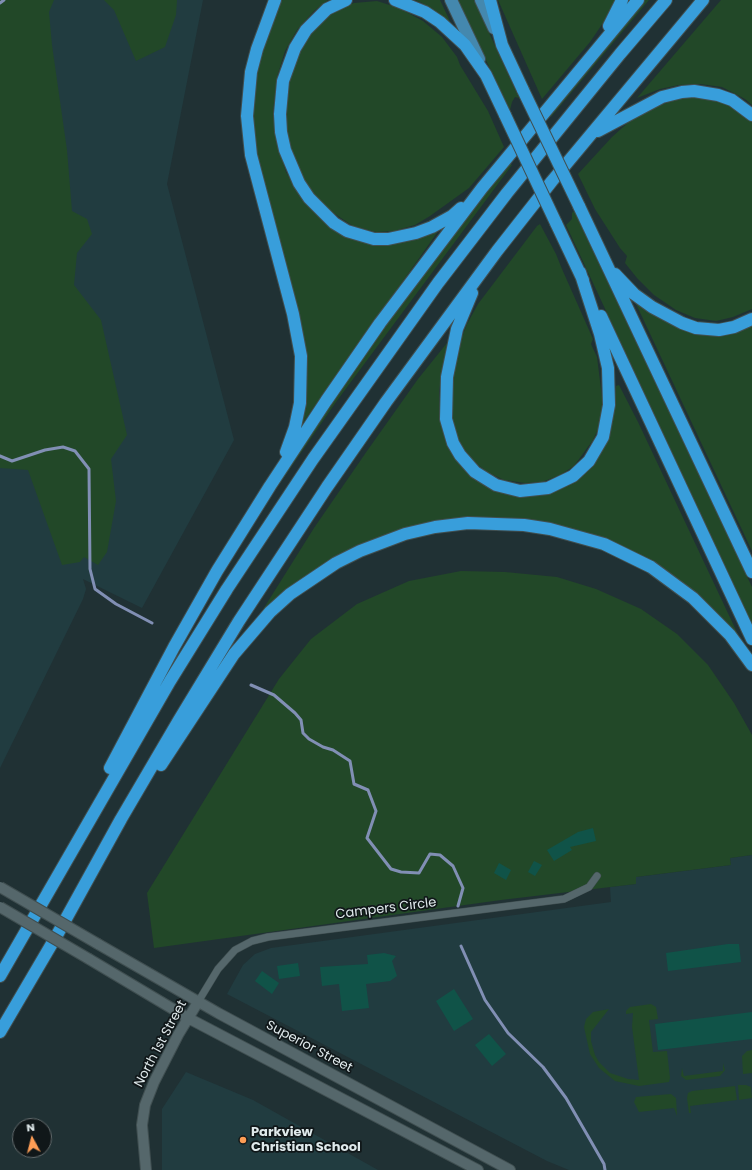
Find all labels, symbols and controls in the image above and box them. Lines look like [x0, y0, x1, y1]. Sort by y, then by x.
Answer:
street label: Campers Circle [335, 895, 437, 923]
street label: North 1st Street [132, 998, 190, 1090]
street label: Superior Street [263, 1018, 355, 1076]
north arrow [12, 1118, 52, 1158]
text: N [26, 1119, 36, 1136]
place label: Parkview Christian School [251, 1125, 361, 1156]
marker: Parkview Christian School [238, 1135, 248, 1145]

